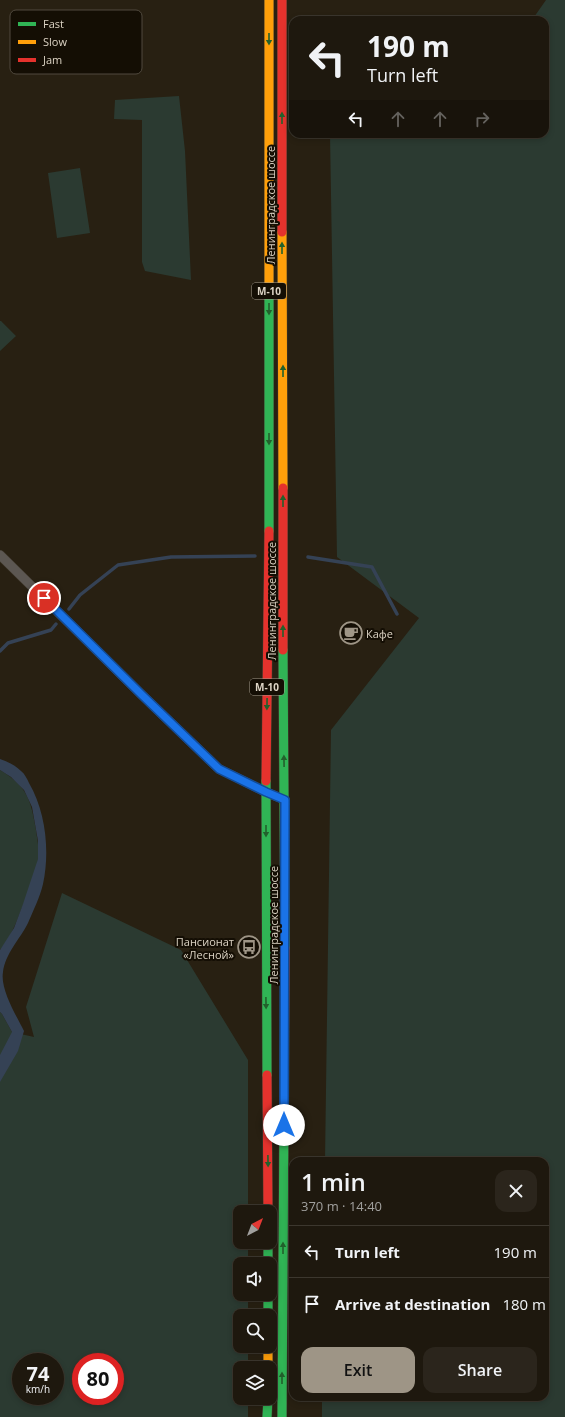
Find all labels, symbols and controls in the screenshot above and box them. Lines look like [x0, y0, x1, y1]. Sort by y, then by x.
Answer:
legend [10, 10, 142, 74]
text: Fast [43, 16, 64, 31]
text: 190 m [367, 27, 450, 65]
icon: left [301, 32, 353, 84]
one-way arrow [266, 33, 272, 46]
text: Slow [43, 34, 67, 49]
text: Jam [42, 52, 62, 67]
text: Turn left [367, 63, 438, 87]
icon: left [345, 108, 367, 130]
icon: ahead [387, 108, 409, 130]
icon: ahead [429, 108, 451, 130]
icon: right [471, 108, 493, 130]
one-way arrow [279, 111, 285, 124]
street label: Ленинградское шоссе [263, 146, 278, 264]
one-way arrow [279, 241, 285, 254]
road number: М-10 [252, 283, 286, 299]
one-way arrow [266, 303, 272, 316]
one-way arrow [280, 364, 286, 377]
one-way arrow [266, 433, 272, 446]
one-way arrow [280, 494, 286, 507]
street label: Ленинградское шоссе [264, 542, 279, 660]
pin [27, 581, 61, 615]
icon: arrive [33, 587, 55, 609]
cafe icon: Кафе [338, 620, 364, 646]
one-way arrow [280, 624, 286, 637]
place label: Кафе [366, 626, 393, 641]
road number: М-10 [250, 679, 284, 695]
one-way arrow [264, 698, 270, 711]
one-way arrow [281, 754, 287, 767]
one-way arrow [263, 825, 269, 838]
street label: Ленинградское шоссе [266, 866, 281, 984]
place label: Пансионат «Лесной» [176, 934, 235, 962]
bus stop icon: Пансионат «Лесной» [236, 934, 262, 960]
one-way arrow [263, 997, 269, 1010]
position arrow [263, 1104, 305, 1146]
one-way arrow [265, 1155, 271, 1168]
text: 1 min [301, 1165, 366, 1198]
button: close [495, 1170, 537, 1212]
text: 370 m · 14:40 [301, 1197, 382, 1215]
north arrow [233, 1205, 277, 1249]
map controls [233, 1205, 277, 1405]
one-way arrow [280, 1241, 286, 1254]
icon: left [301, 1241, 323, 1263]
text: Turn left [335, 1242, 400, 1262]
text: 190 m [493, 1242, 537, 1262]
button: sound [233, 1257, 277, 1301]
icon: arrive [301, 1293, 323, 1315]
text: Arrive at destination [335, 1294, 490, 1314]
text: 180 m [502, 1294, 546, 1314]
button: search [233, 1309, 277, 1353]
button: Exit [301, 1347, 415, 1393]
button: Share [423, 1347, 537, 1393]
speed limit sign: 80 [72, 1353, 124, 1405]
text: 74 [27, 1360, 49, 1387]
button: layers [233, 1361, 277, 1405]
one-way arrow [279, 1371, 285, 1384]
text: km/h [26, 1382, 50, 1396]

